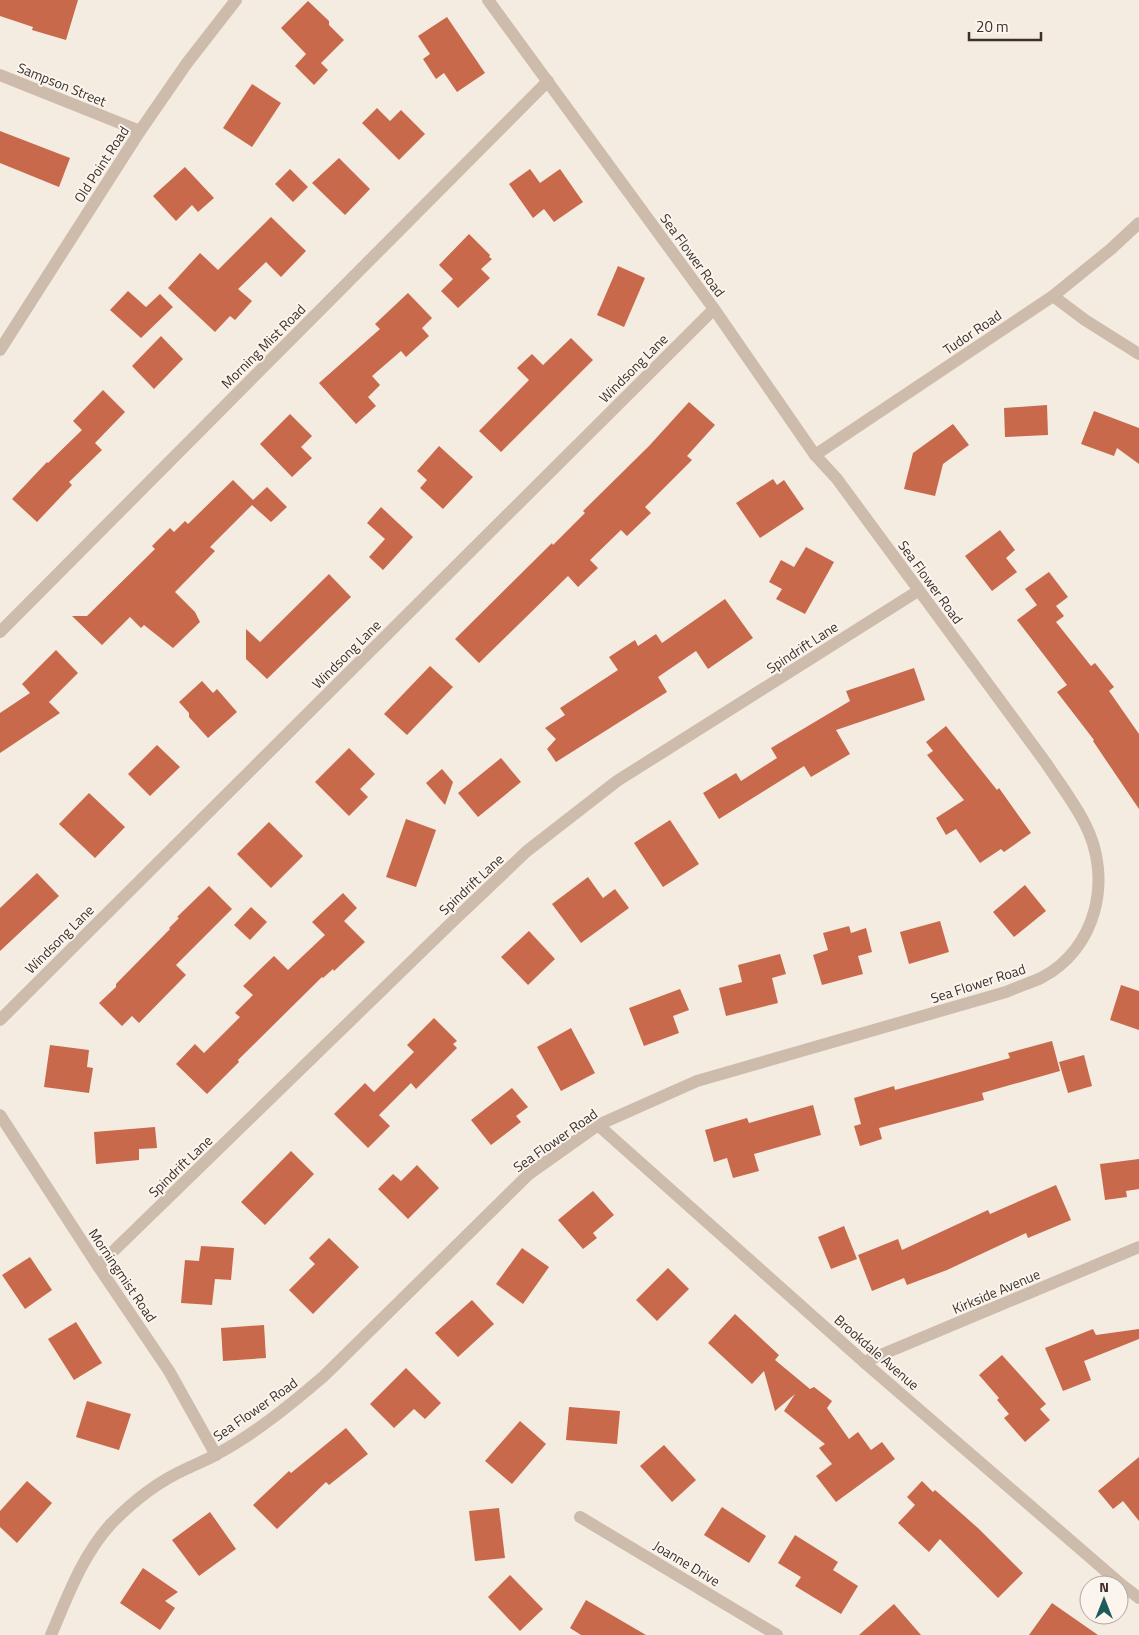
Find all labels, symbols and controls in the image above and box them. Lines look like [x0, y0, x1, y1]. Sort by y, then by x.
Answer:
scale bar [969, 10, 1042, 42]
text: 20 m [976, 15, 1009, 38]
street label: Sampson Street [14, 57, 110, 111]
street label: Old Point Road [68, 122, 134, 206]
street label: Sea Flower Road [656, 209, 730, 301]
street label: Morning Mist Road [216, 299, 310, 393]
street label: Tudor Road [939, 305, 1005, 359]
street label: Windsong Lane [594, 329, 672, 407]
street label: Sea Flower Road [894, 536, 968, 628]
street label: Windsong Lane [307, 615, 385, 693]
street label: Spindrift Lane [762, 616, 842, 678]
street label: Spindrift Lane [434, 848, 508, 920]
street label: Windsong Lane [20, 900, 98, 978]
street label: Sea Flower Road [928, 958, 1028, 1008]
street label: Sea Flower Road [509, 1103, 601, 1177]
street label: Spindrift Lane [143, 1130, 217, 1202]
street label: Morningmist Road [84, 1224, 162, 1326]
street label: Kirkside Avenue [949, 1263, 1043, 1319]
street label: Brookdale Avenue [830, 1309, 924, 1395]
street label: Sea Flower Road [209, 1372, 301, 1446]
street label: Joanne Drive [650, 1535, 724, 1591]
north arrow [1079, 1575, 1129, 1625]
text: N [1099, 1576, 1109, 1597]

